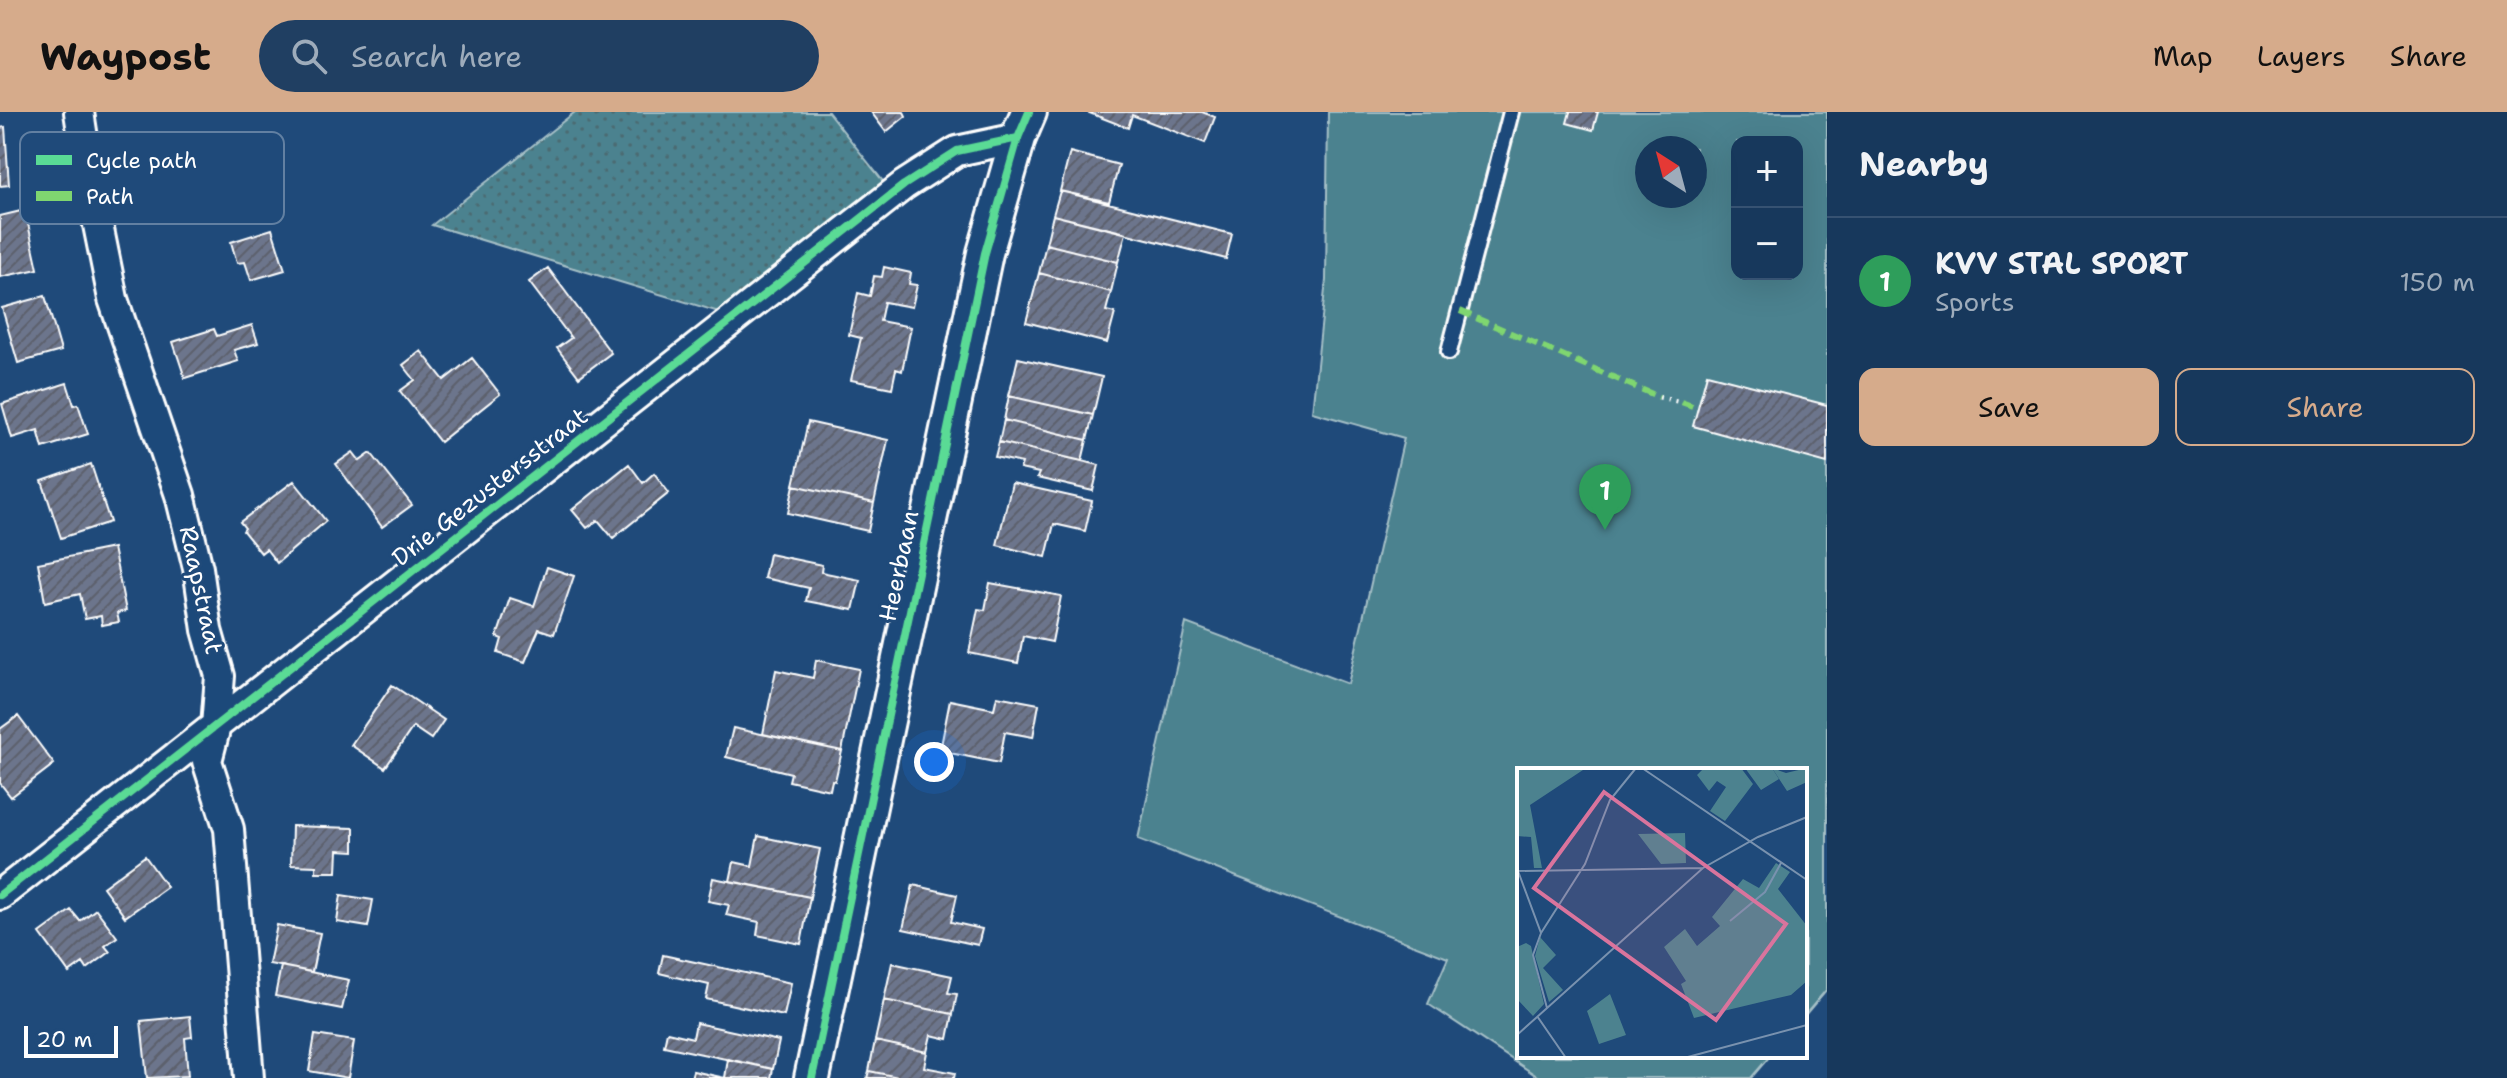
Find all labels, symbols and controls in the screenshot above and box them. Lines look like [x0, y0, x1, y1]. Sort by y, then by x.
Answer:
search box [259, 20, 819, 92]
text: Waypost [40, 31, 211, 82]
icon: search [287, 34, 331, 78]
text: Search here [351, 36, 522, 77]
text: Map [2153, 37, 2213, 75]
text: Layers [2257, 37, 2346, 75]
text: Share [2390, 37, 2467, 75]
legend [20, 132, 284, 224]
north arrow [1635, 136, 1707, 208]
map controls [1731, 136, 1803, 280]
button: + [1731, 136, 1803, 208]
text: Nearby [1859, 141, 1989, 187]
text: Cycle path [86, 146, 197, 175]
text: Path [86, 182, 134, 211]
button: − [1731, 208, 1803, 280]
text: KVV STAL SPORT [1935, 243, 2188, 284]
text: 1 [1879, 264, 1891, 299]
text: 150 m [2399, 264, 2475, 299]
text: Sports [1935, 284, 2015, 319]
button: Save [1859, 368, 2159, 446]
button: Share [2175, 368, 2475, 446]
street label: Drie Gezustersstraat [385, 400, 595, 574]
pin: 1 [1579, 464, 1631, 530]
street label: Heerbaan [872, 507, 926, 625]
street label: Raapstraat [172, 523, 230, 657]
your location [914, 742, 954, 782]
inset map [1517, 768, 1807, 1058]
scale bar [24, 1022, 118, 1058]
text: 20 m [36, 1025, 93, 1054]

